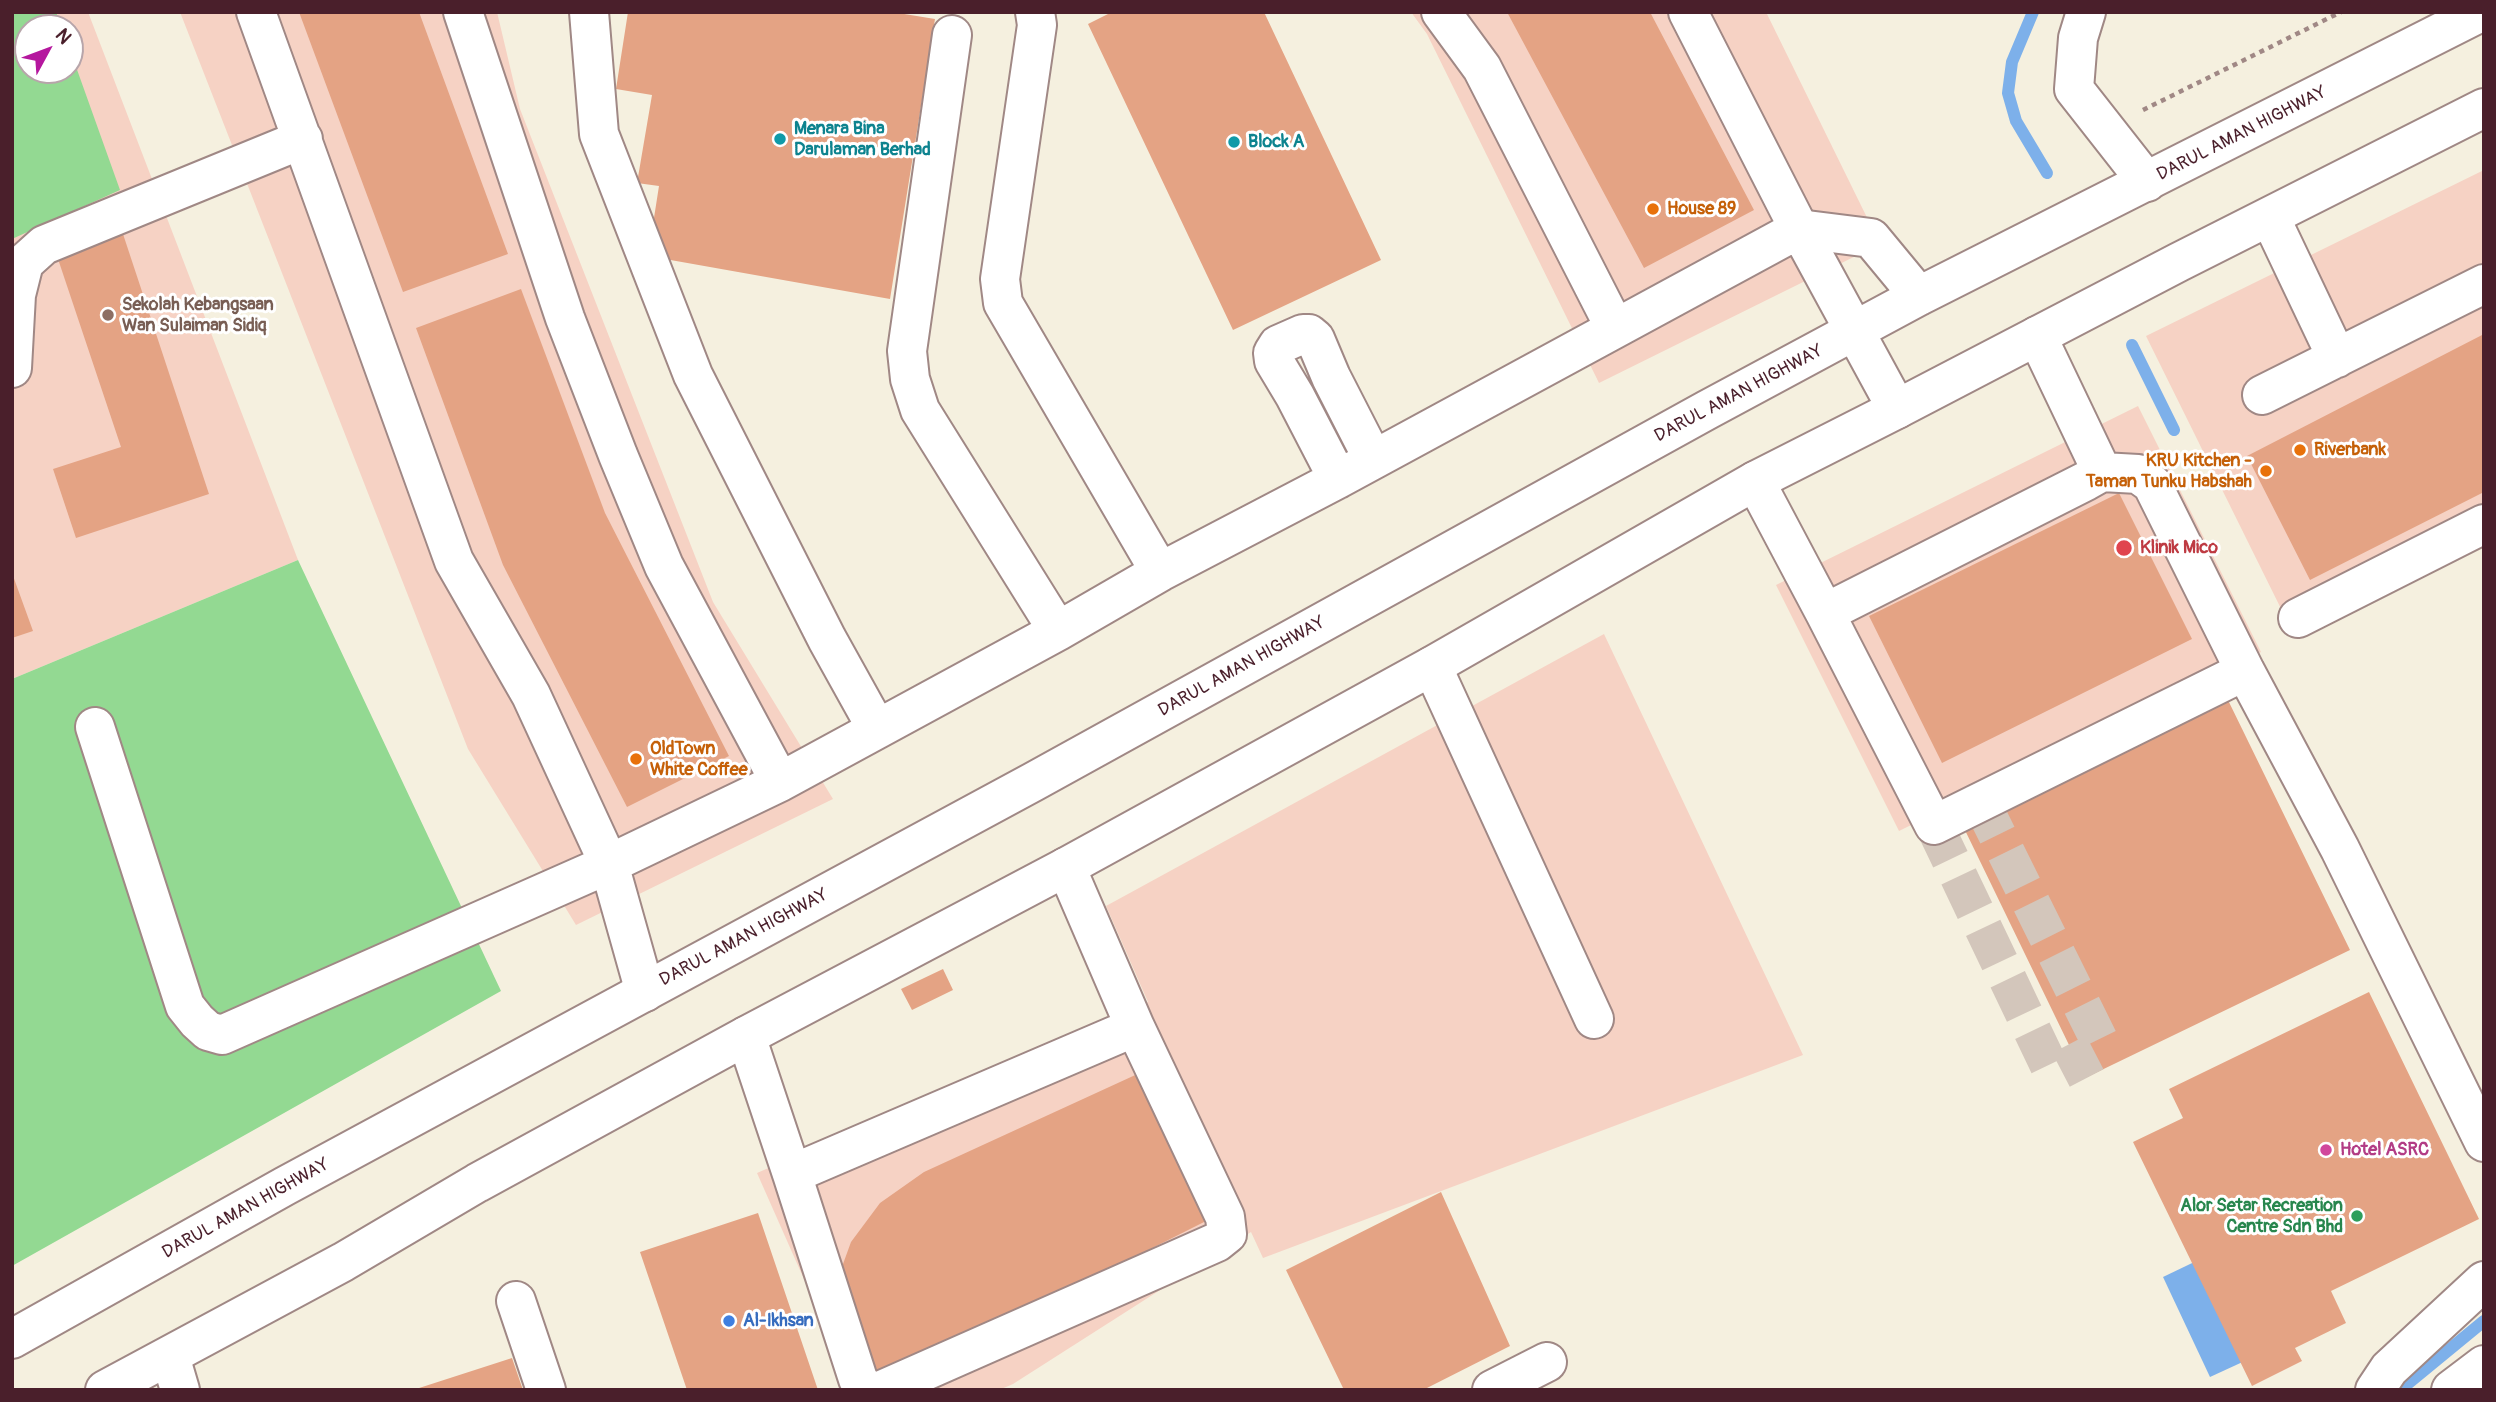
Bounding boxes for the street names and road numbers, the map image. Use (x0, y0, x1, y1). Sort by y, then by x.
street label: DARUL AMAN HIGHWAY (2154, 82, 2330, 186)
street label: DARUL AMAN HIGHWAY (1651, 340, 1827, 448)
street label: DARUL AMAN HIGHWAY (1155, 612, 1329, 722)
street label: DARUL AMAN HIGHWAY (656, 884, 832, 992)
street label: DARUL AMAN HIGHWAY (159, 1154, 333, 1264)

